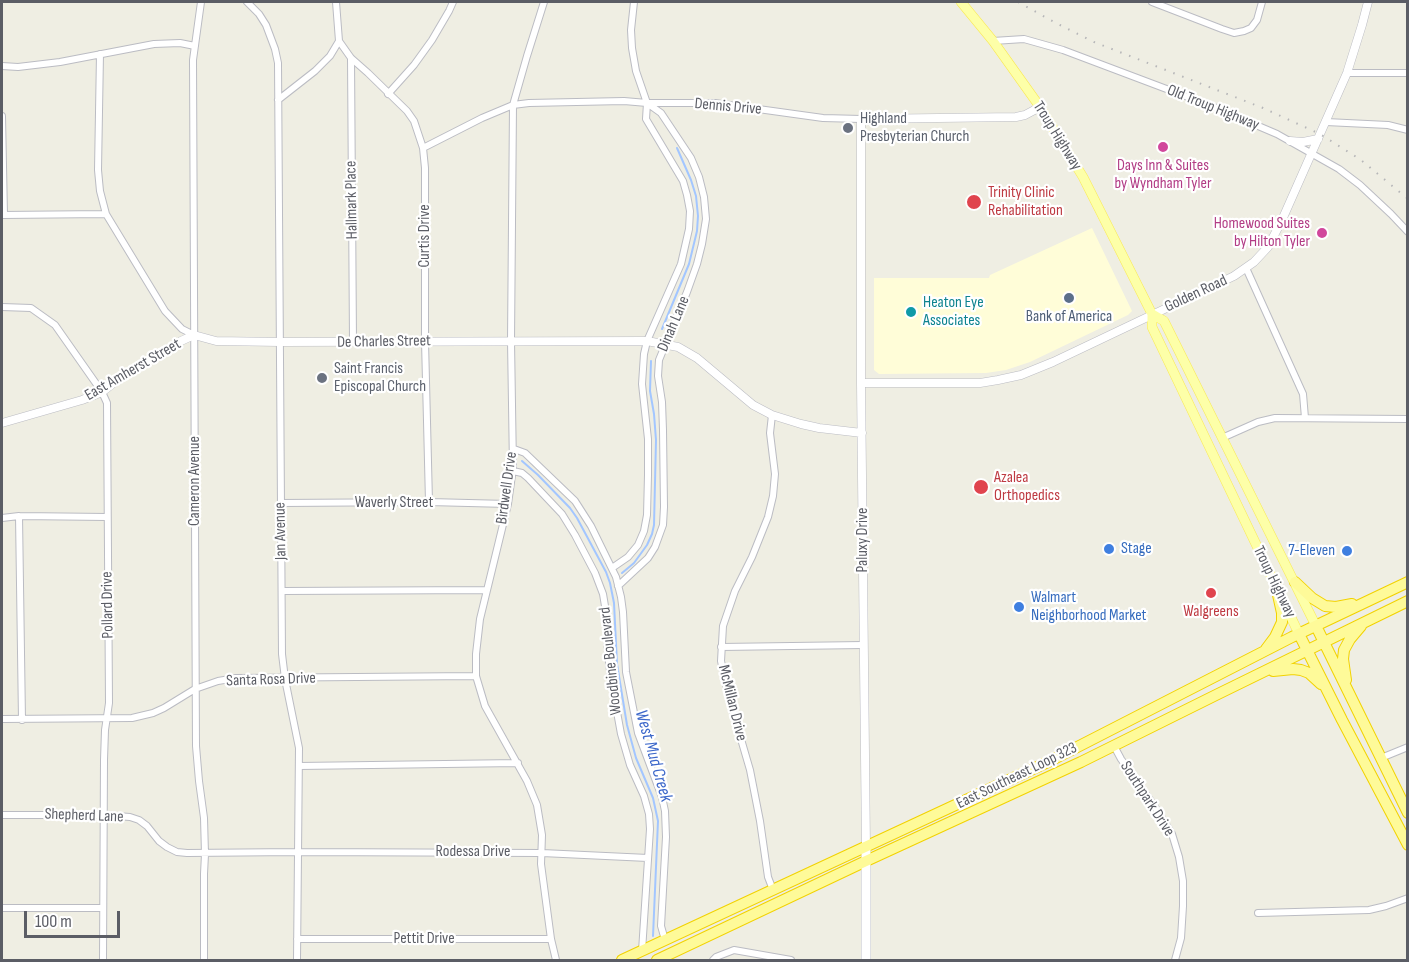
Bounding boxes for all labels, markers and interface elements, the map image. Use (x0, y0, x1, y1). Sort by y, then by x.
street label: Old Troup Highway (1164, 81, 1262, 135)
street label: Dennis Drive (694, 95, 762, 119)
street label: Troup Highway (1028, 98, 1086, 174)
place label: Highland Presbyterian Church (860, 109, 969, 147)
marker: Highland Presbyterian Church (841, 121, 855, 135)
marker: Days Inn & Suites by Wyndham Tyler (1156, 140, 1170, 154)
place label: Days Inn & Suites by Wyndham Tyler (1114, 156, 1212, 194)
street label: Hallmark Place (342, 161, 362, 239)
place label: Trinity Clinic Rehabilitation (988, 183, 1063, 221)
marker: Trinity Clinic Rehabilitation (965, 193, 983, 211)
street label: Curtis Drive (415, 204, 435, 268)
place label: Homewood Suites by Hilton Tyler (1214, 214, 1310, 252)
marker: Homewood Suites by Hilton Tyler (1315, 226, 1329, 240)
street label: Golden Road (1162, 271, 1230, 317)
marker: Bank of America (1062, 291, 1076, 305)
street label: Dinah Lane (654, 293, 694, 355)
place label: Heaton Eye Associates (923, 293, 984, 331)
marker: Heaton Eye Associates (904, 305, 918, 319)
place label: Bank of America (1026, 307, 1112, 327)
street label: De Charles Street (337, 332, 431, 352)
street label: East Amherst Street (82, 335, 184, 405)
place label: Saint Francis Episcopal Church (334, 359, 426, 397)
marker: Saint Francis Episcopal Church (315, 371, 329, 385)
street label: Cameron Avenue (185, 436, 205, 526)
street label: Birdwell Drive (492, 451, 522, 525)
place label: Azalea Orthopedics (994, 468, 1060, 506)
marker: Azalea Orthopedics (972, 478, 990, 496)
street label: Waverly Street (355, 493, 433, 513)
street label: Jan Avenue (271, 502, 291, 560)
street label: Paluxy Drive (853, 507, 873, 573)
place label: Stage (1121, 539, 1152, 559)
place label: 7-Eleven (1288, 541, 1335, 561)
marker: Stage (1102, 542, 1116, 556)
street label: Troup Highway (1248, 543, 1300, 621)
marker: 7-Eleven (1340, 544, 1354, 558)
street label: Pollard Drive (98, 571, 118, 639)
marker: Walgreens (1204, 586, 1218, 600)
place label: Walmart Neighborhood Market (1031, 588, 1146, 626)
marker: Walmart Neighborhood Market (1012, 600, 1026, 614)
place label: Walgreens (1183, 602, 1239, 622)
street label: Woodbine Boulevard (596, 606, 626, 716)
street label: McMillan Drive (713, 663, 751, 743)
street label: Santa Rosa Drive (226, 669, 316, 691)
water label: West Mud Creek (630, 707, 676, 805)
street label: East Southeast Loop 323 (954, 739, 1080, 813)
street label: Southpark Drive (1116, 758, 1178, 840)
street label: Shepherd Lane (44, 805, 124, 827)
street label: Rodessa Drive (436, 842, 510, 862)
scale bar (27, 899, 123, 937)
text: 100 m (35, 911, 72, 932)
street label: Pettit Drive (393, 929, 455, 949)

